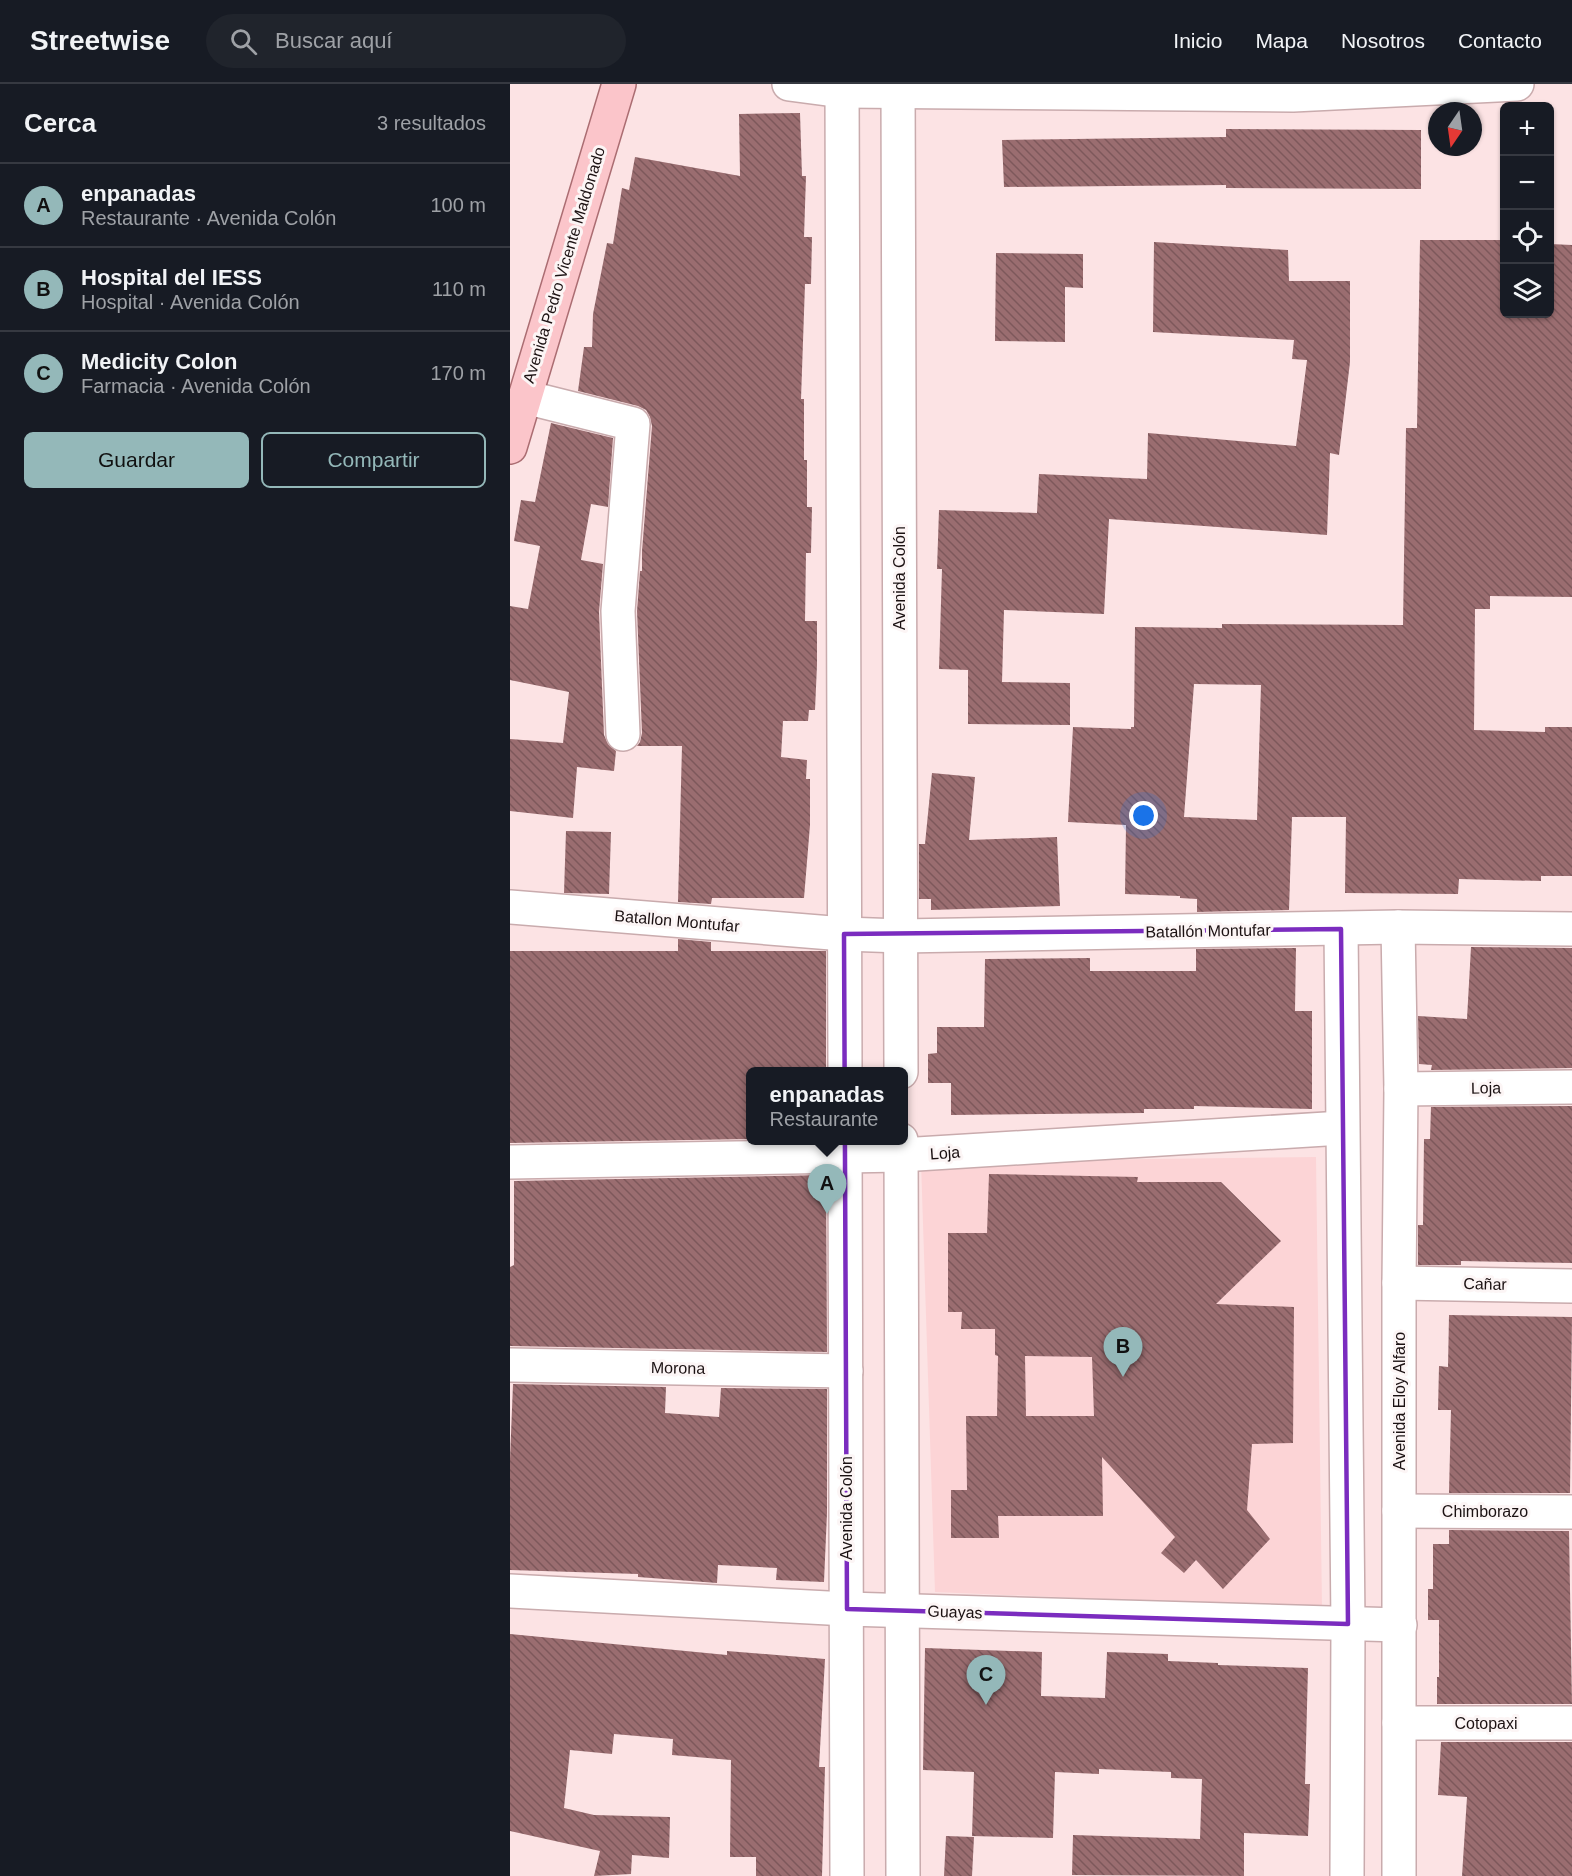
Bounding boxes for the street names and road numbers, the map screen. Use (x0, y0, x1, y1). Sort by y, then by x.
street label: Avenida Pedro Vicente Maldonado (520, 145, 608, 385)
street label: Avenida Colón (891, 526, 908, 630)
street label: Batallon Montufar (614, 907, 741, 935)
street label: Batallón Montufar (1145, 921, 1272, 941)
street label: Loja (1471, 1079, 1501, 1097)
street label: Loja (929, 1143, 961, 1163)
street label: Cañar (1463, 1275, 1508, 1293)
street label: Avenida Eloy Alfaro (1391, 1332, 1408, 1470)
street label: Morona (651, 1359, 705, 1377)
street label: Avenida Colón (838, 1456, 855, 1560)
street label: Chimborazo (1442, 1503, 1528, 1520)
street label: Guayas (927, 1603, 983, 1621)
street label: Cotopaxi (1454, 1715, 1518, 1732)

